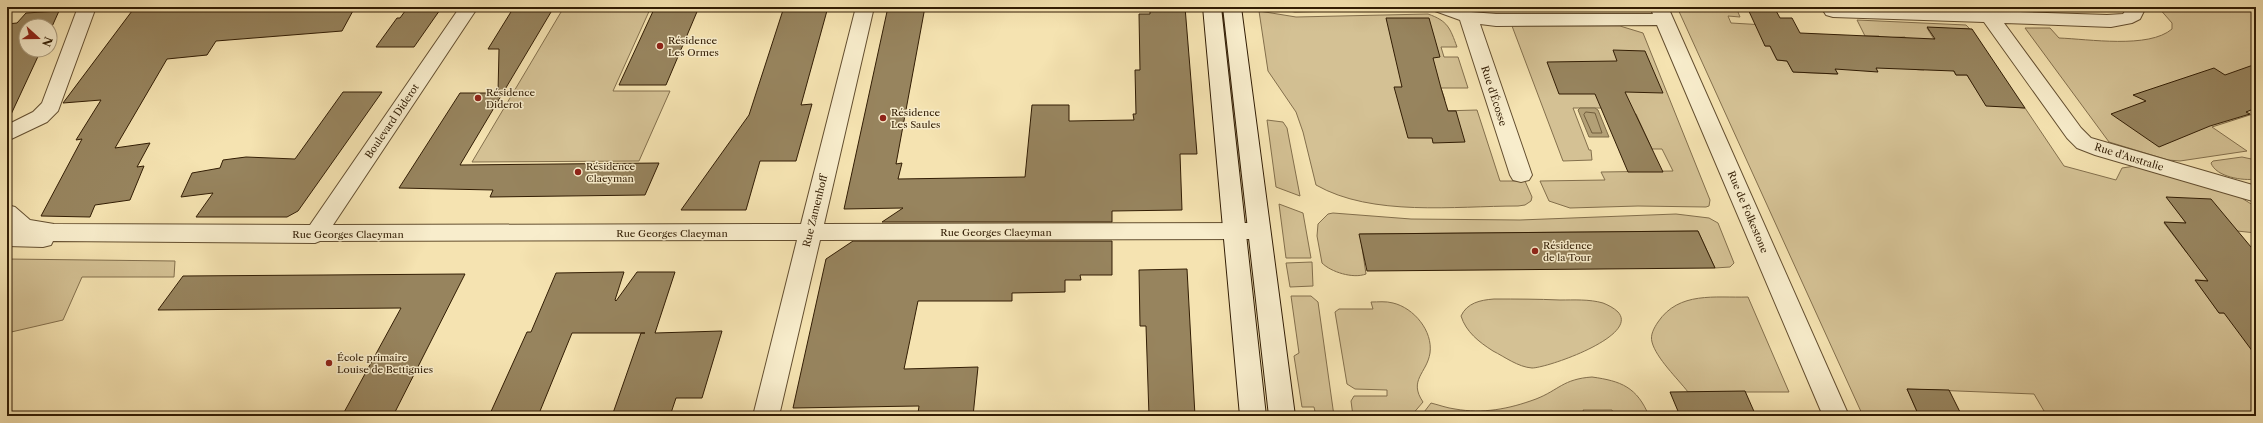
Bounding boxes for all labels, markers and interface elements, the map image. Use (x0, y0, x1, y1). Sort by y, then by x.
north arrow (18, 18, 58, 58)
place label: Résidence Les Ormes (668, 34, 719, 59)
text: N (39, 35, 56, 49)
marker: Résidence Les Ormes (655, 41, 665, 51)
street label: Rue d'Écosse (1478, 64, 1510, 128)
street label: Boulevard Diderot (362, 81, 422, 161)
place label: Résidence Diderot (486, 86, 535, 111)
marker: Résidence Diderot (473, 93, 483, 103)
place label: Résidence Les Saules (891, 106, 940, 131)
marker: Résidence Les Saules (878, 113, 888, 123)
street label: Rue d'Australie (2093, 140, 2166, 174)
place label: Résidence Claeyman (586, 160, 635, 185)
marker: Résidence Claeyman (573, 167, 583, 177)
street label: Rue de Folkestone (1725, 169, 1771, 255)
street label: Rue Zamenhoff (800, 172, 831, 249)
street label: Rue Georges Claeyman (940, 226, 1052, 239)
street label: Rue Georges Claeyman (616, 227, 728, 240)
street label: Rue Georges Claeyman (292, 228, 404, 241)
place label: Résidence de la Tour (1543, 239, 1592, 264)
marker: Résidence de la Tour (1530, 246, 1540, 256)
place label: École primaire Louise de Bettignies (337, 351, 433, 376)
marker: École primaire Louise de Bettignies (324, 358, 334, 368)

